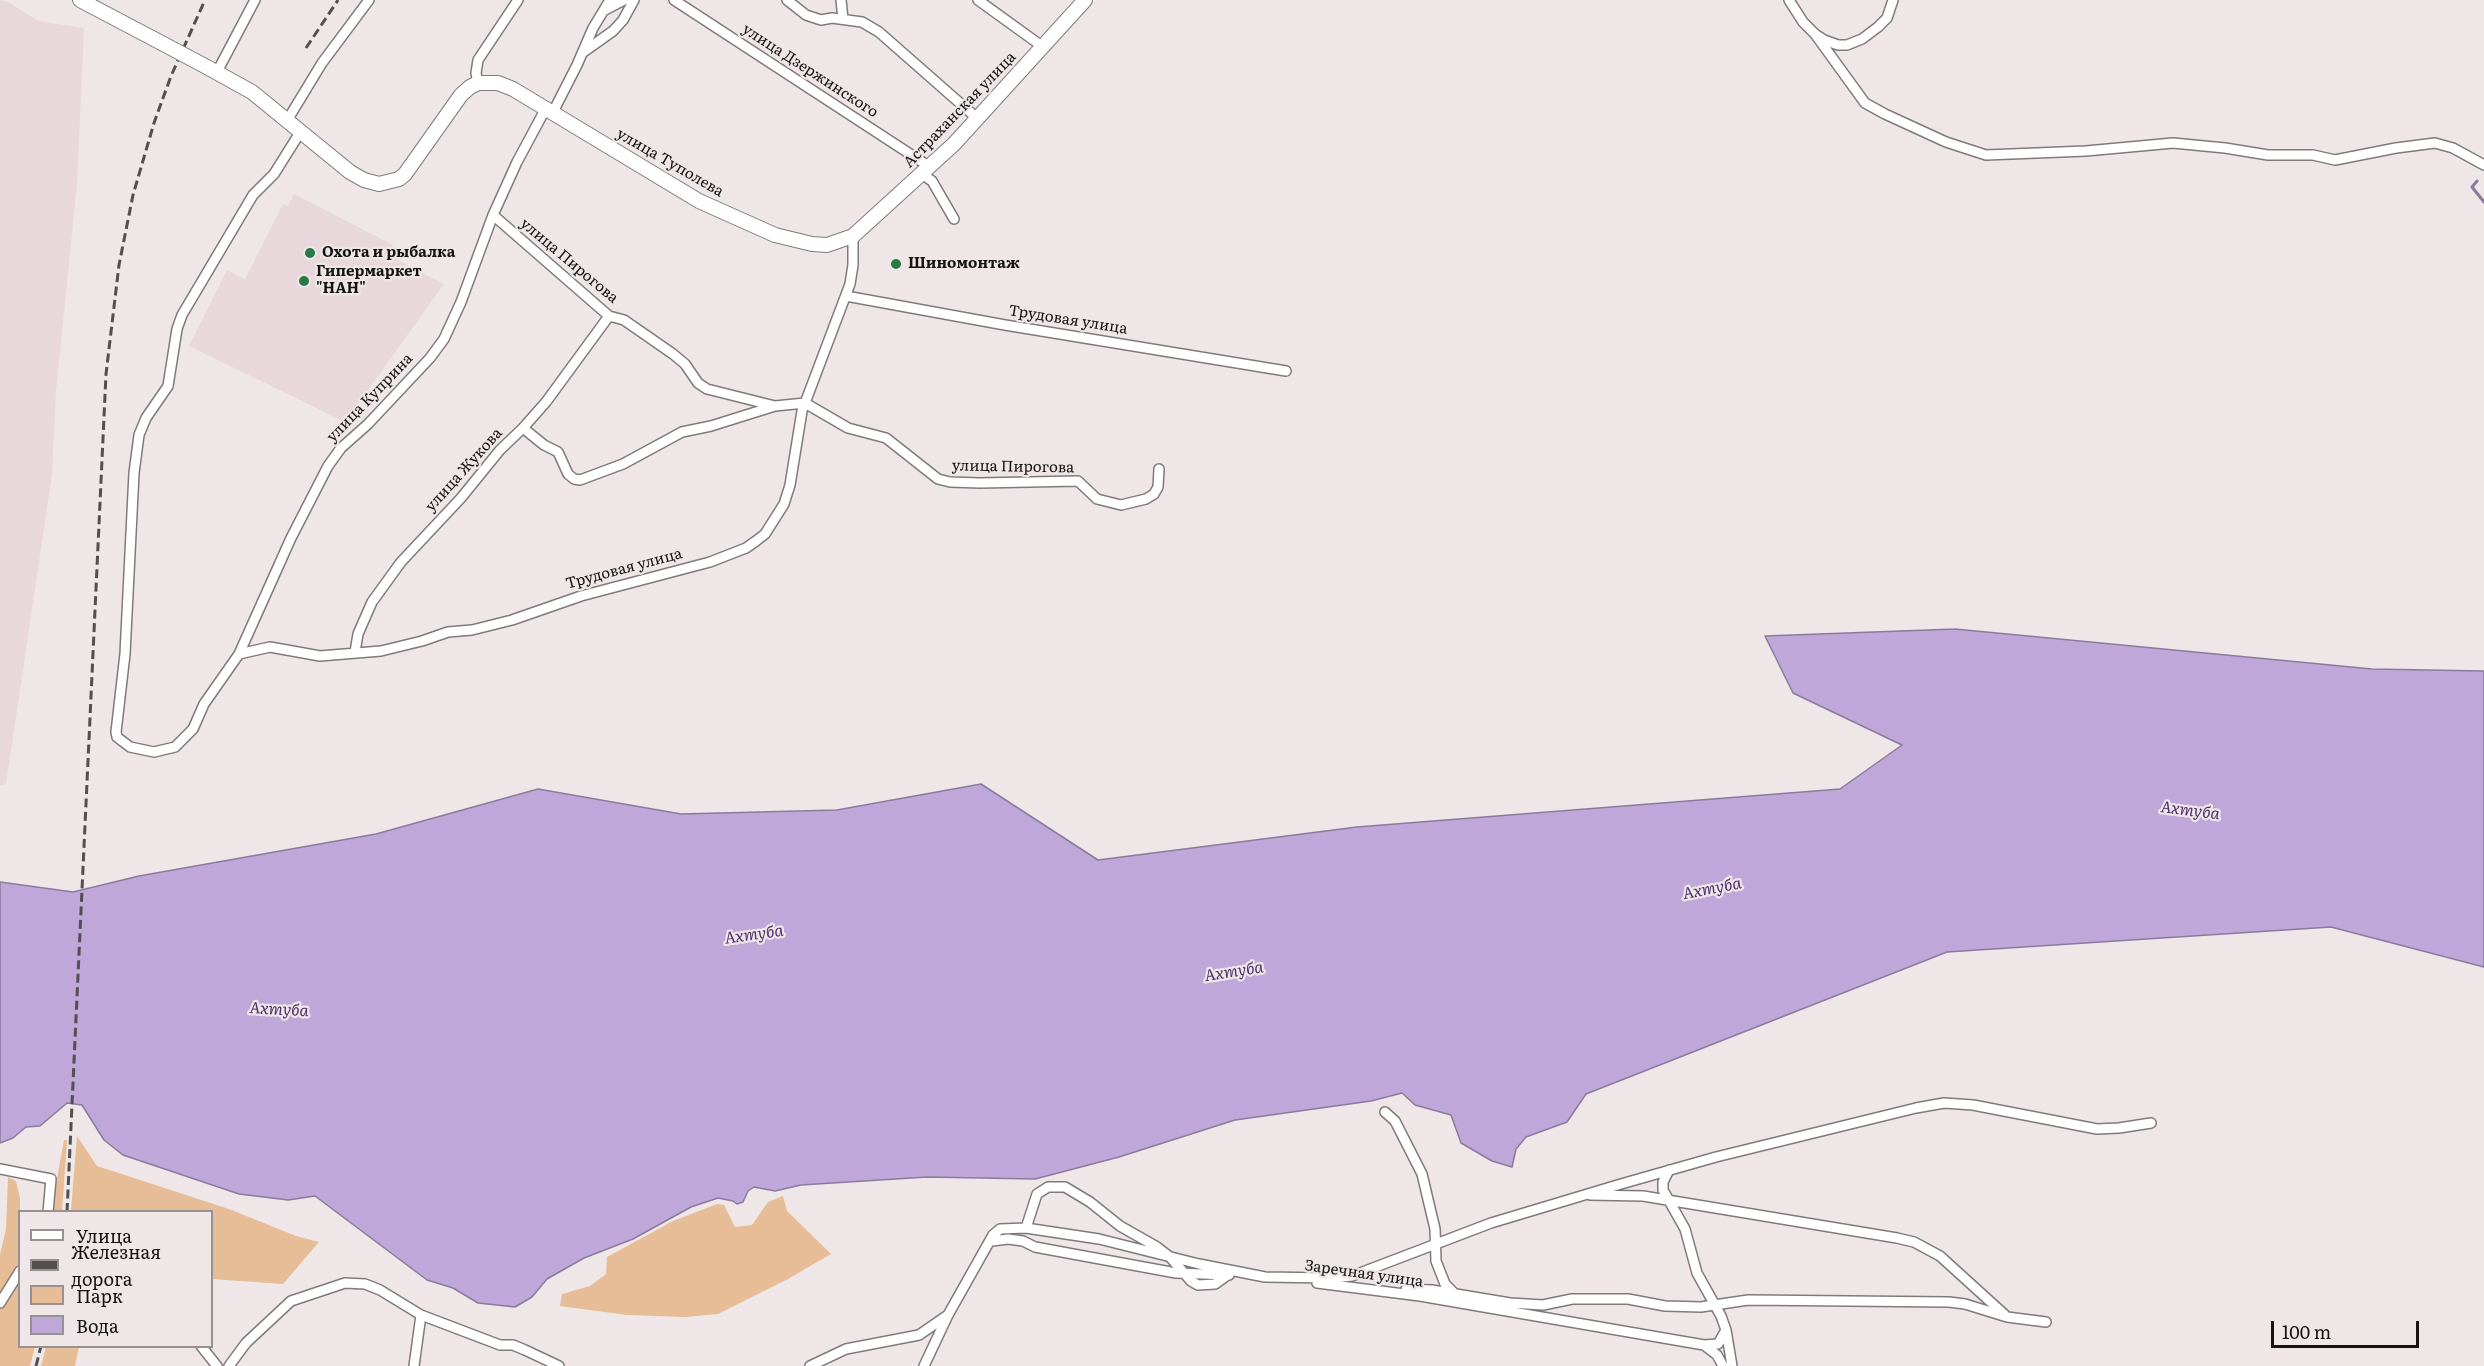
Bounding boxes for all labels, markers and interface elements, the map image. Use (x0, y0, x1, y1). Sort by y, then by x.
street label: улица Дзержинского (739, 20, 881, 122)
street label: Астраханская улица (900, 48, 1020, 172)
street label: улица Туполева (613, 125, 727, 201)
street label: улица Пирогова (516, 215, 622, 307)
place label: Охота и рыбалка (322, 244, 455, 262)
marker: Охота и рыбалка (303, 246, 317, 260)
place label: Шиномонтаж (908, 255, 1020, 273)
marker: Шиномонтаж (889, 257, 903, 271)
place label: Гипермаркет "НАН" (316, 263, 422, 298)
marker: Гипермаркет "НАН" (297, 274, 311, 288)
street label: Трудовая улица (1007, 302, 1129, 338)
street label: улица Куприна (323, 350, 417, 446)
street label: улица Жукова (422, 424, 506, 516)
street label: улица Пирогова (952, 457, 1074, 477)
street label: Трудовая улица (564, 545, 684, 593)
water label: Ахтуба (2159, 798, 2221, 824)
water label: Ахтуба (1681, 874, 1743, 904)
water label: Ахтуба (723, 921, 785, 949)
water label: Ахтуба (1203, 958, 1265, 986)
water label: Ахтуба (249, 999, 309, 1021)
legend (18, 1210, 213, 1348)
text: Улица (76, 1222, 132, 1249)
text: Железная дорога (71, 1238, 161, 1292)
street label: Заречная улица (1304, 1257, 1424, 1291)
text: Парк (76, 1282, 123, 1309)
scale bar (2274, 1309, 2422, 1347)
text: Вода (76, 1312, 119, 1339)
text: 100 m (2282, 1318, 2331, 1345)

